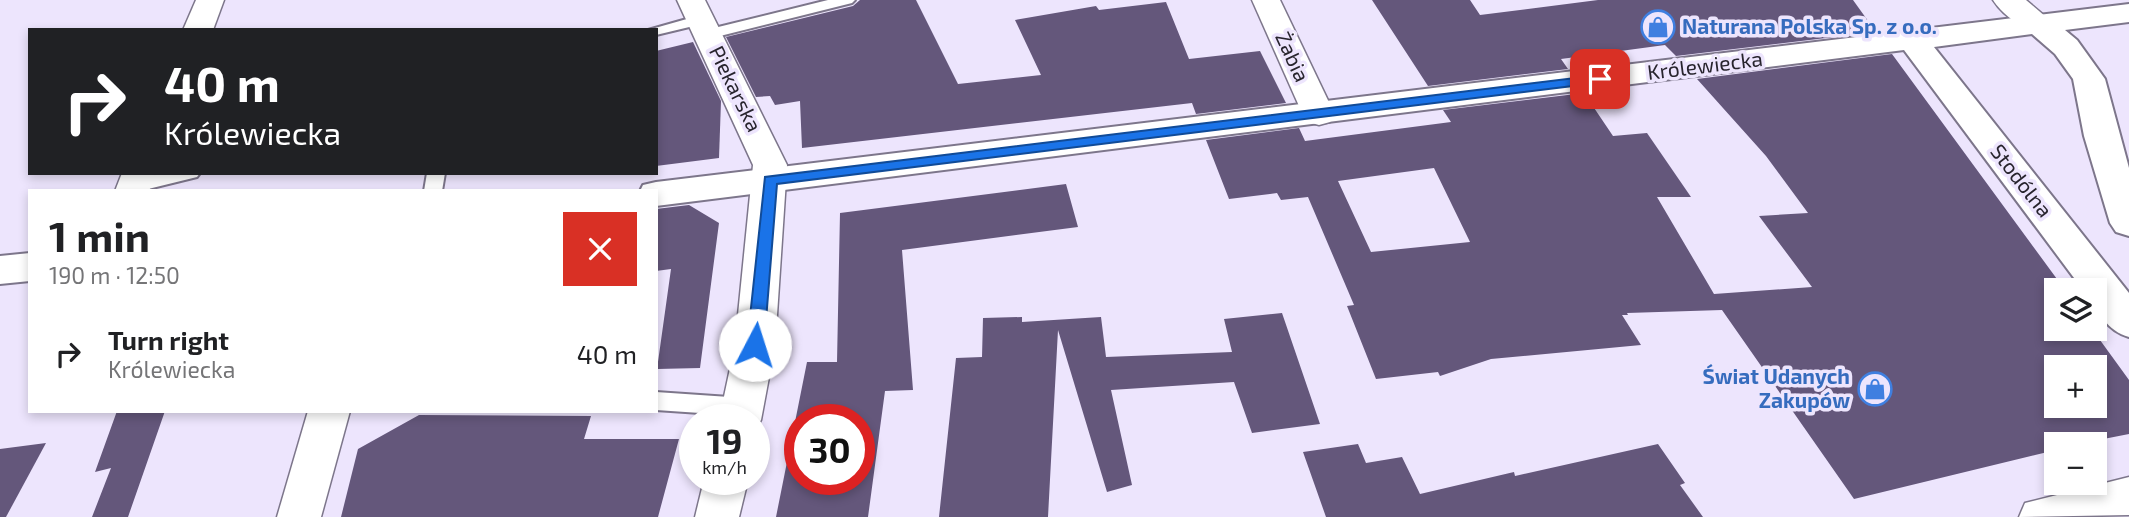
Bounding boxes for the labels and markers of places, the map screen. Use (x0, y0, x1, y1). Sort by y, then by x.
shop icon: Naturana Polska Sp. z o.o. (1639, 8, 1677, 46)
place label: Naturana Polska Sp. z o.o. (1682, 13, 1937, 38)
pin (1570, 49, 1630, 109)
place label: Świat Udanych Zakupów (1702, 363, 1850, 412)
shop icon: Świat Udanych Zakupów (1856, 370, 1894, 408)

